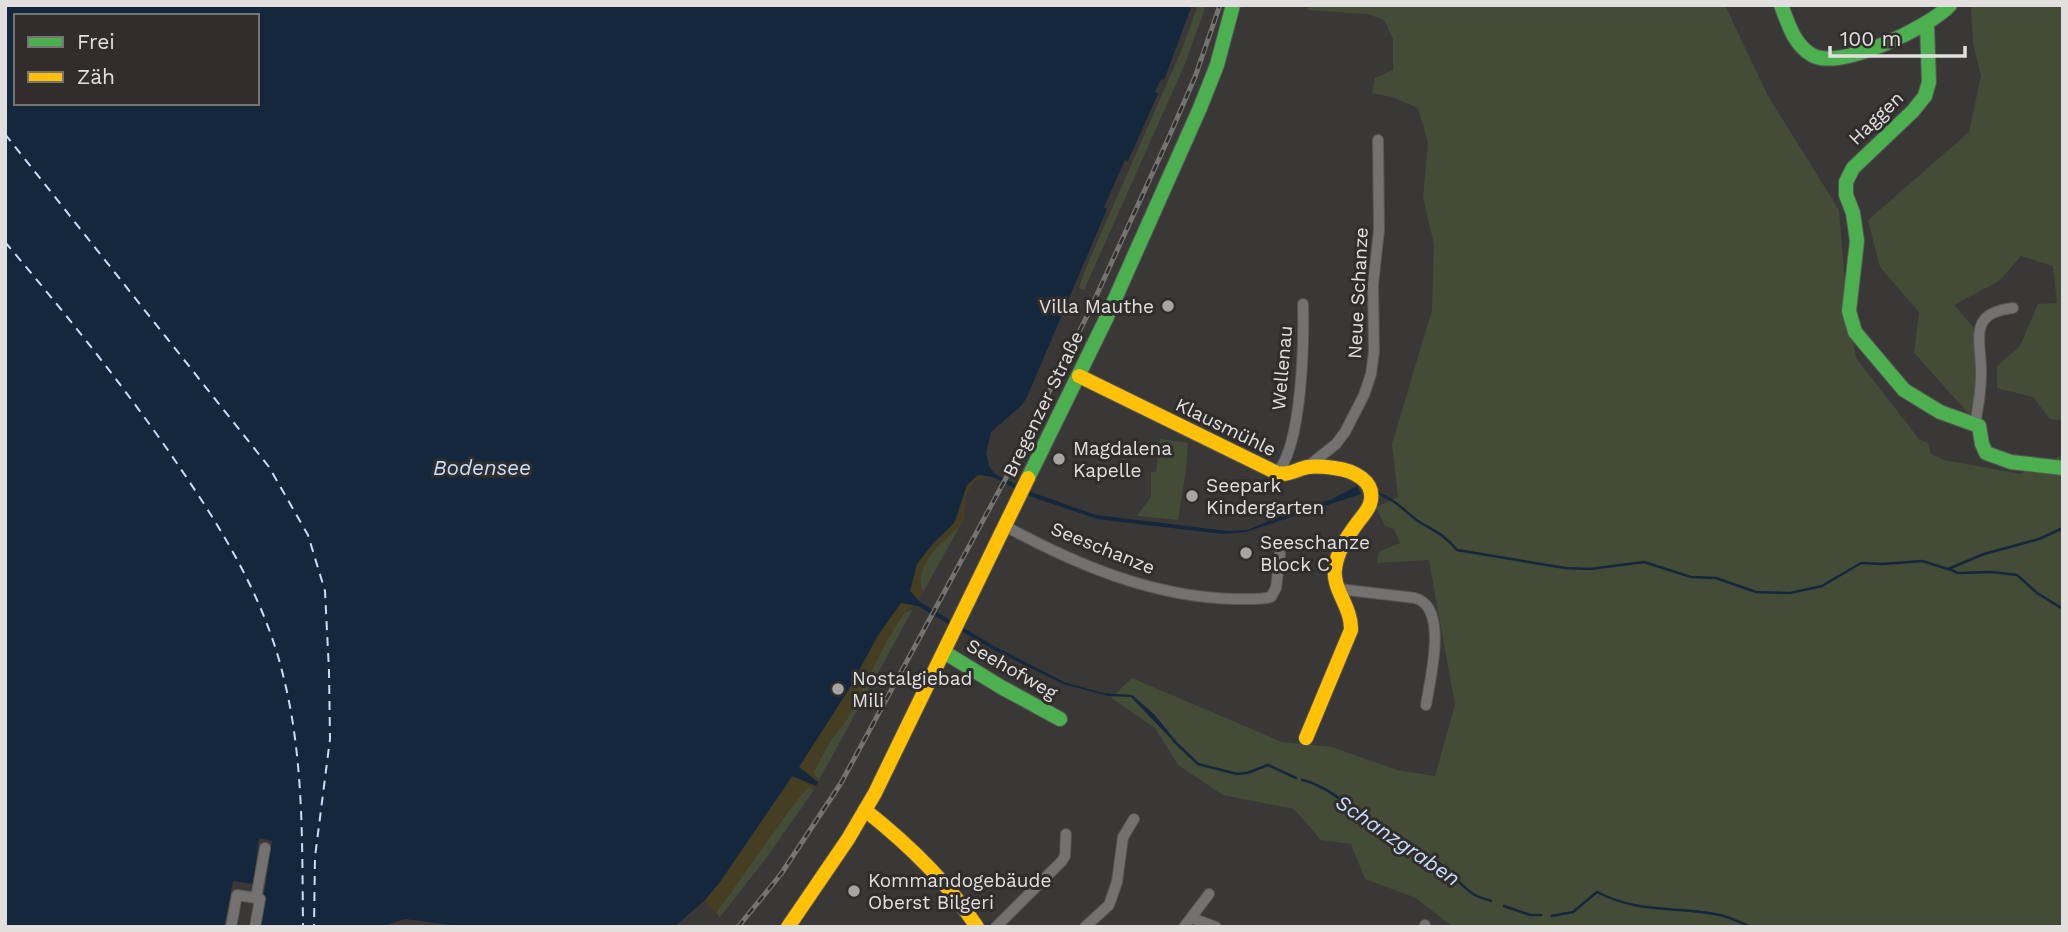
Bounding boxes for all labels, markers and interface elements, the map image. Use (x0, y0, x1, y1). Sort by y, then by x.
legend (14, 14, 259, 105)
scale bar (1830, 14, 1965, 58)
text: 100 m (1840, 26, 1902, 51)
text: Frei (77, 29, 115, 54)
text: Zäh (77, 64, 115, 89)
street label: Haggen (1844, 86, 1908, 150)
street label: Neue Schanze (1343, 226, 1373, 360)
place label: Villa Mauthe (1039, 295, 1154, 318)
marker: Villa Mauthe (1160, 298, 1176, 314)
street label: Wellenau (1267, 324, 1297, 412)
street label: Bregenzer Straße (998, 327, 1088, 481)
street label: Klausmühle (1172, 393, 1280, 461)
place label: Magdalena Kapelle (1073, 437, 1172, 482)
marker: Magdalena Kapelle (1051, 451, 1067, 467)
water label: Bodensee (433, 455, 531, 480)
place label: Seepark Kindergarten (1206, 474, 1324, 519)
marker: Seepark Kindergarten (1184, 488, 1200, 504)
street label: Seeschanze (1048, 517, 1158, 579)
place label: Seeschanze Block C (1260, 531, 1370, 576)
marker: Seeschanze Block C (1238, 545, 1254, 561)
street label: Seehofweg (962, 634, 1062, 705)
place label: Nostalgiebad Mili (852, 667, 972, 712)
marker: Nostalgiebad Mili (830, 681, 846, 697)
water label: Schanzgraben (1331, 789, 1465, 891)
place label: Kommandogebäude Oberst Bilgeri (868, 869, 1051, 914)
marker: Kommandogebäude Oberst Bilgeri (846, 883, 862, 899)

